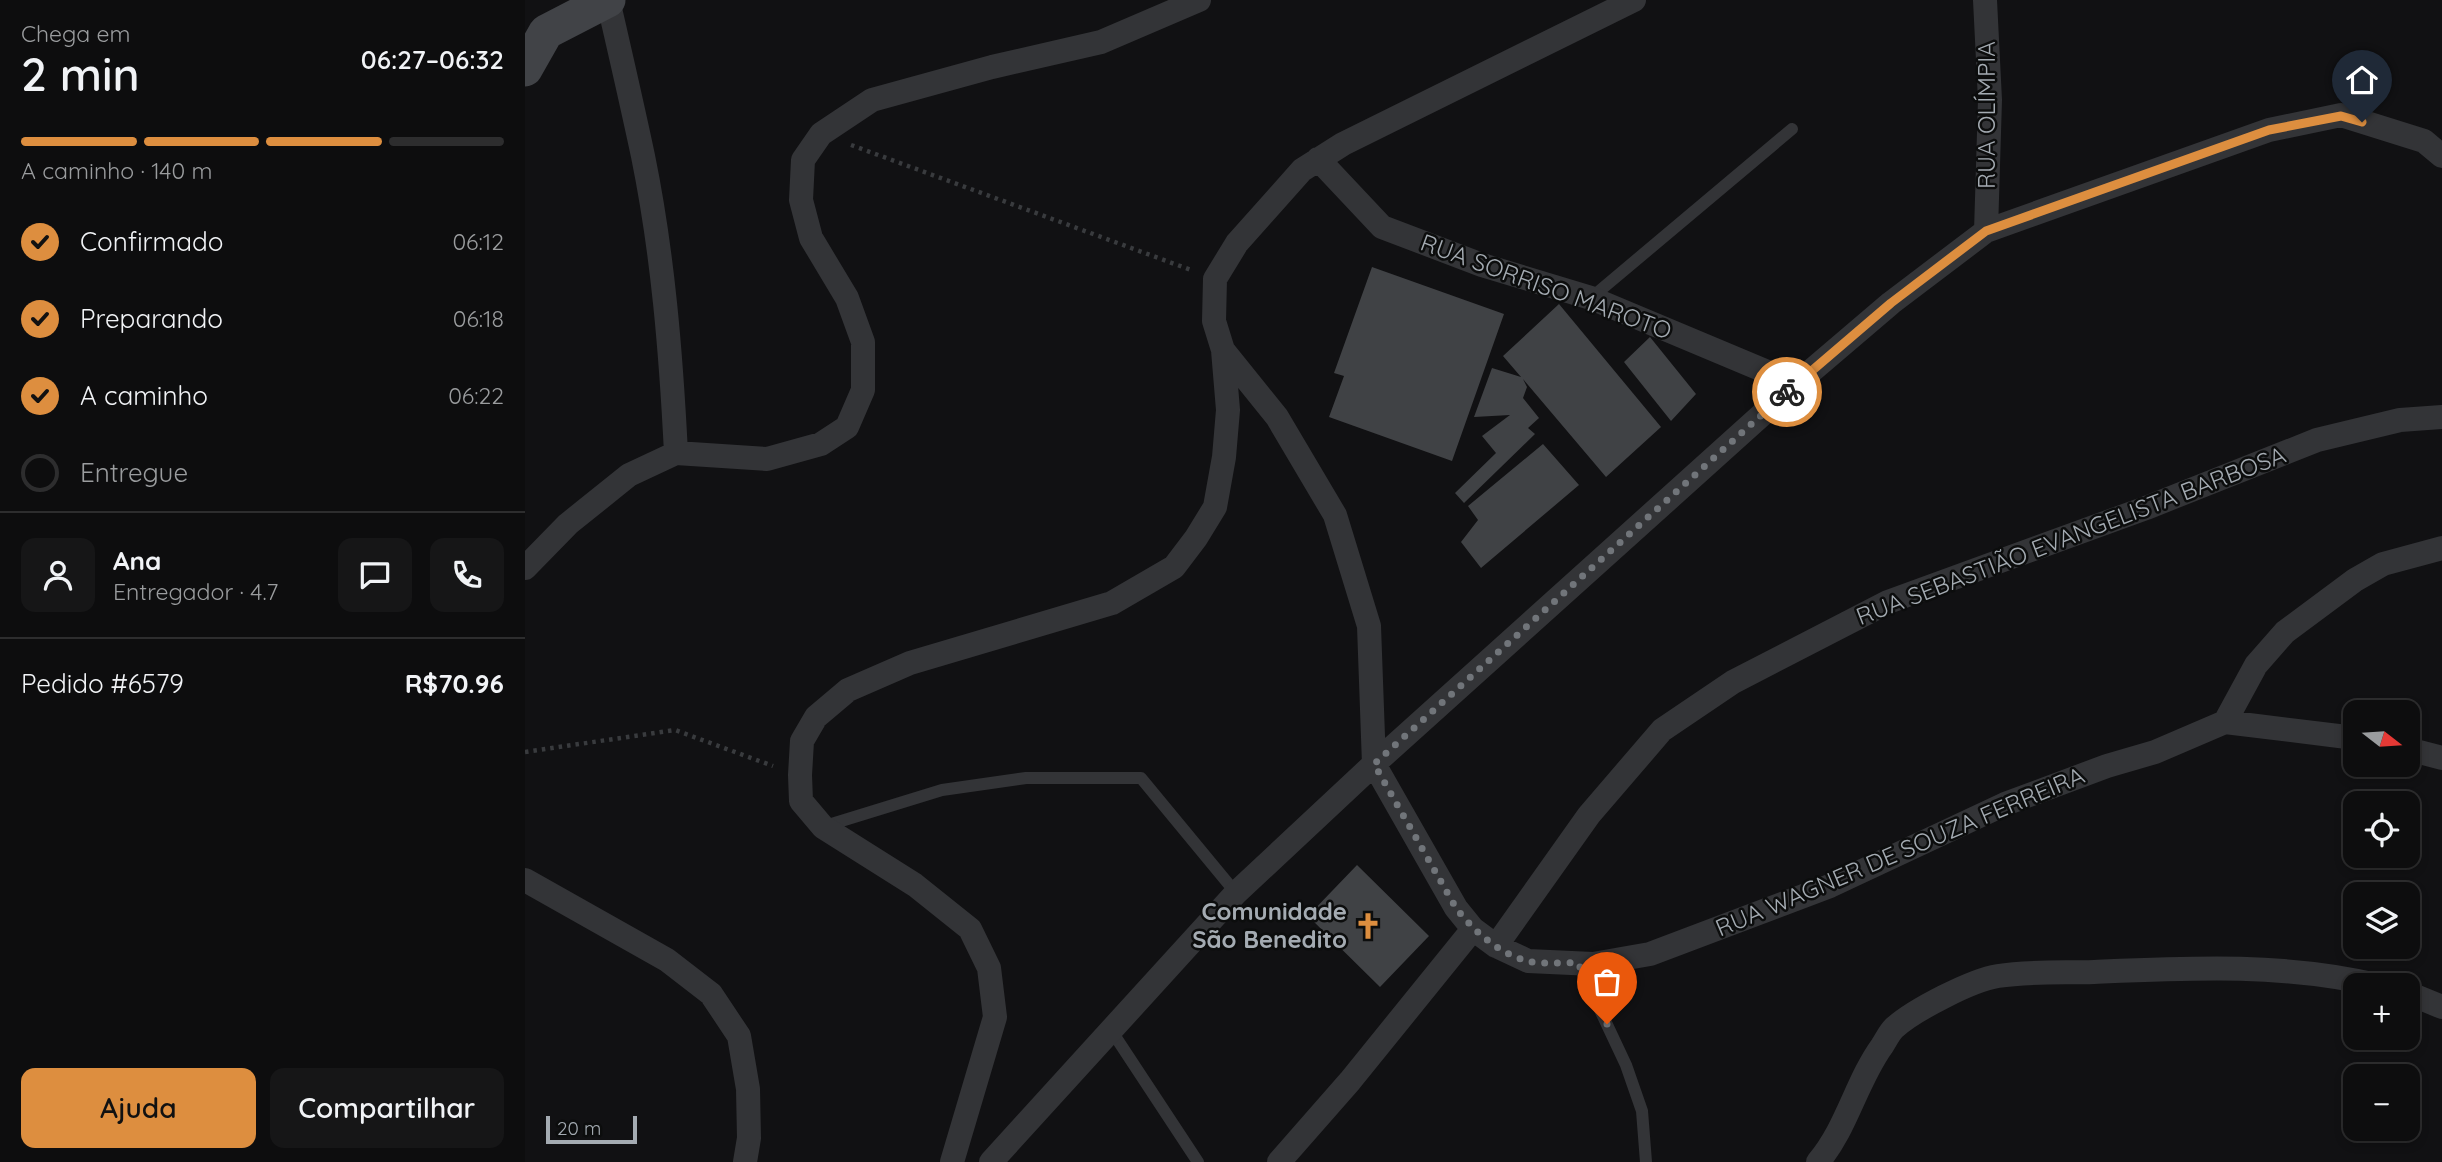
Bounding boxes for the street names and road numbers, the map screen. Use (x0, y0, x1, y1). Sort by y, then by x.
street label: RUA OLÍMPIA (1971, 41, 2001, 189)
street label: RUA SORRISO MAROTO (1417, 227, 1676, 345)
street label: RUA SEBASTIÃO EVANGELISTA BARBOSA (1852, 439, 2290, 631)
street label: RUA WAGNER DE SOUZA FERREIRA (1711, 760, 2089, 943)

